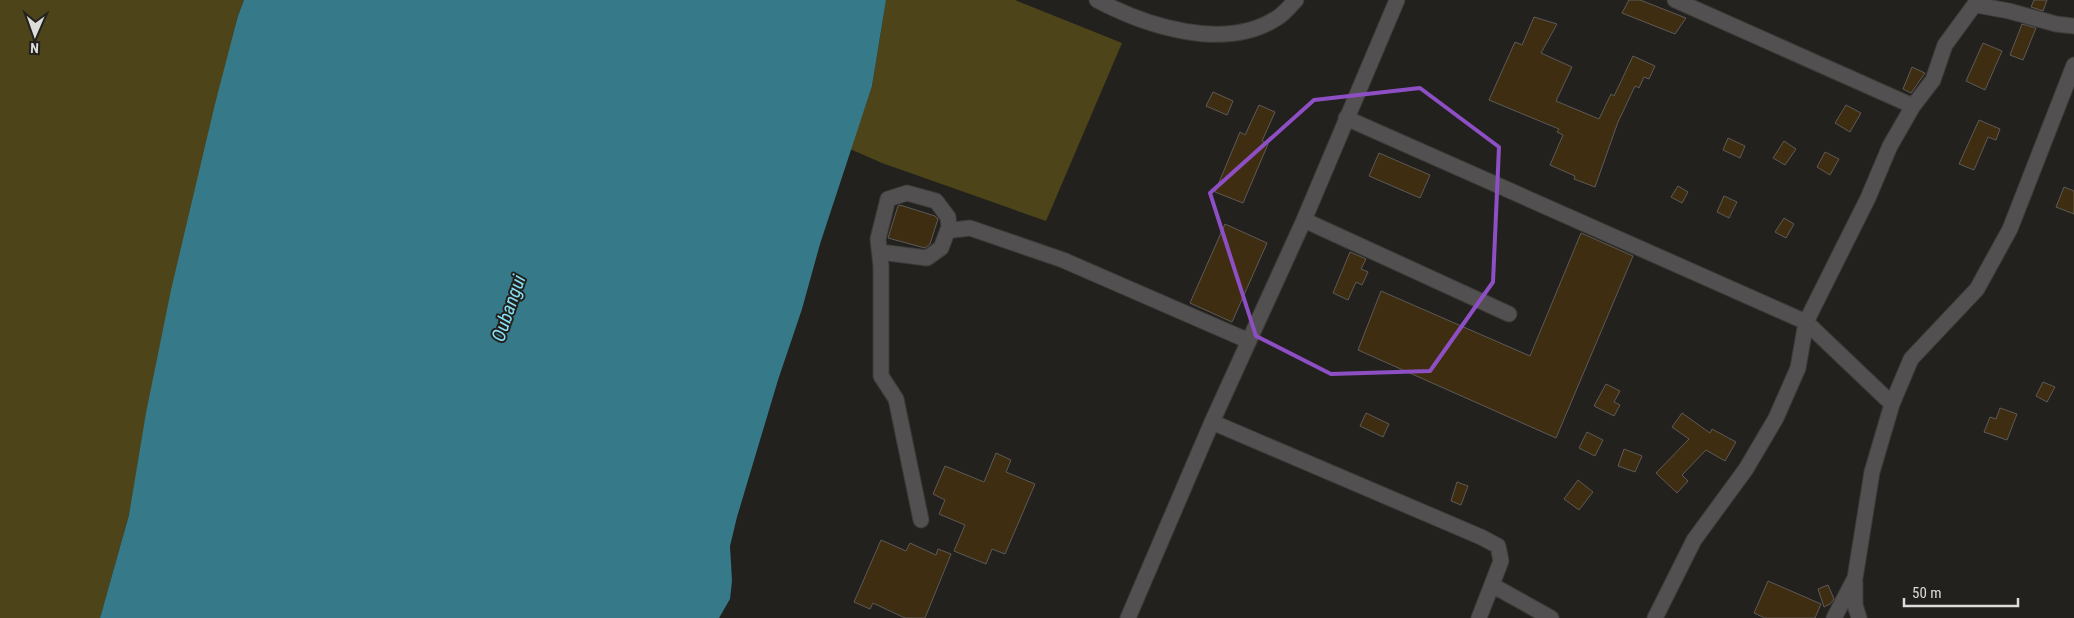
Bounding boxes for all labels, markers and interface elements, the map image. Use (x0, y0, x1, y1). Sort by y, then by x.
north arrow (10, 10, 60, 60)
text: N (30, 40, 39, 56)
water label: Oubangui (486, 271, 531, 345)
scale bar (1904, 576, 2018, 608)
text: 50 m (1912, 584, 1942, 602)

